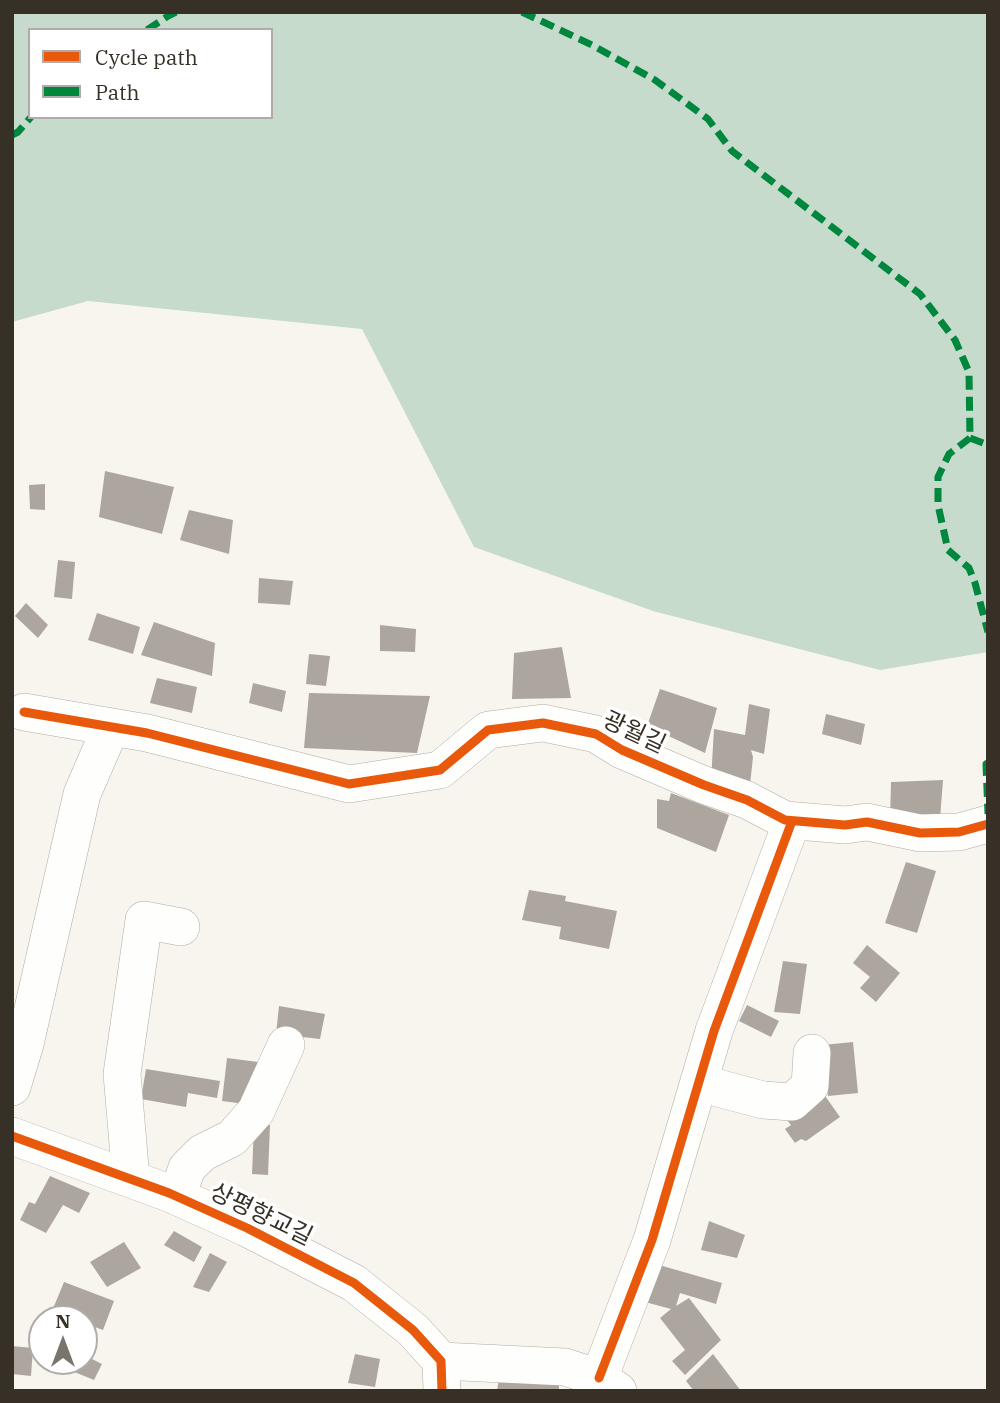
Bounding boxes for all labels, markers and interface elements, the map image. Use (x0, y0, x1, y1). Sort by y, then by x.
legend (28, 28, 273, 119)
text: Cycle path (95, 43, 198, 71)
text: Path (95, 78, 140, 106)
street label: 광월길 (598, 706, 670, 760)
street label: 상평향교길 (205, 1178, 317, 1252)
north arrow (28, 1305, 98, 1375)
text: N (55, 1309, 71, 1333)

